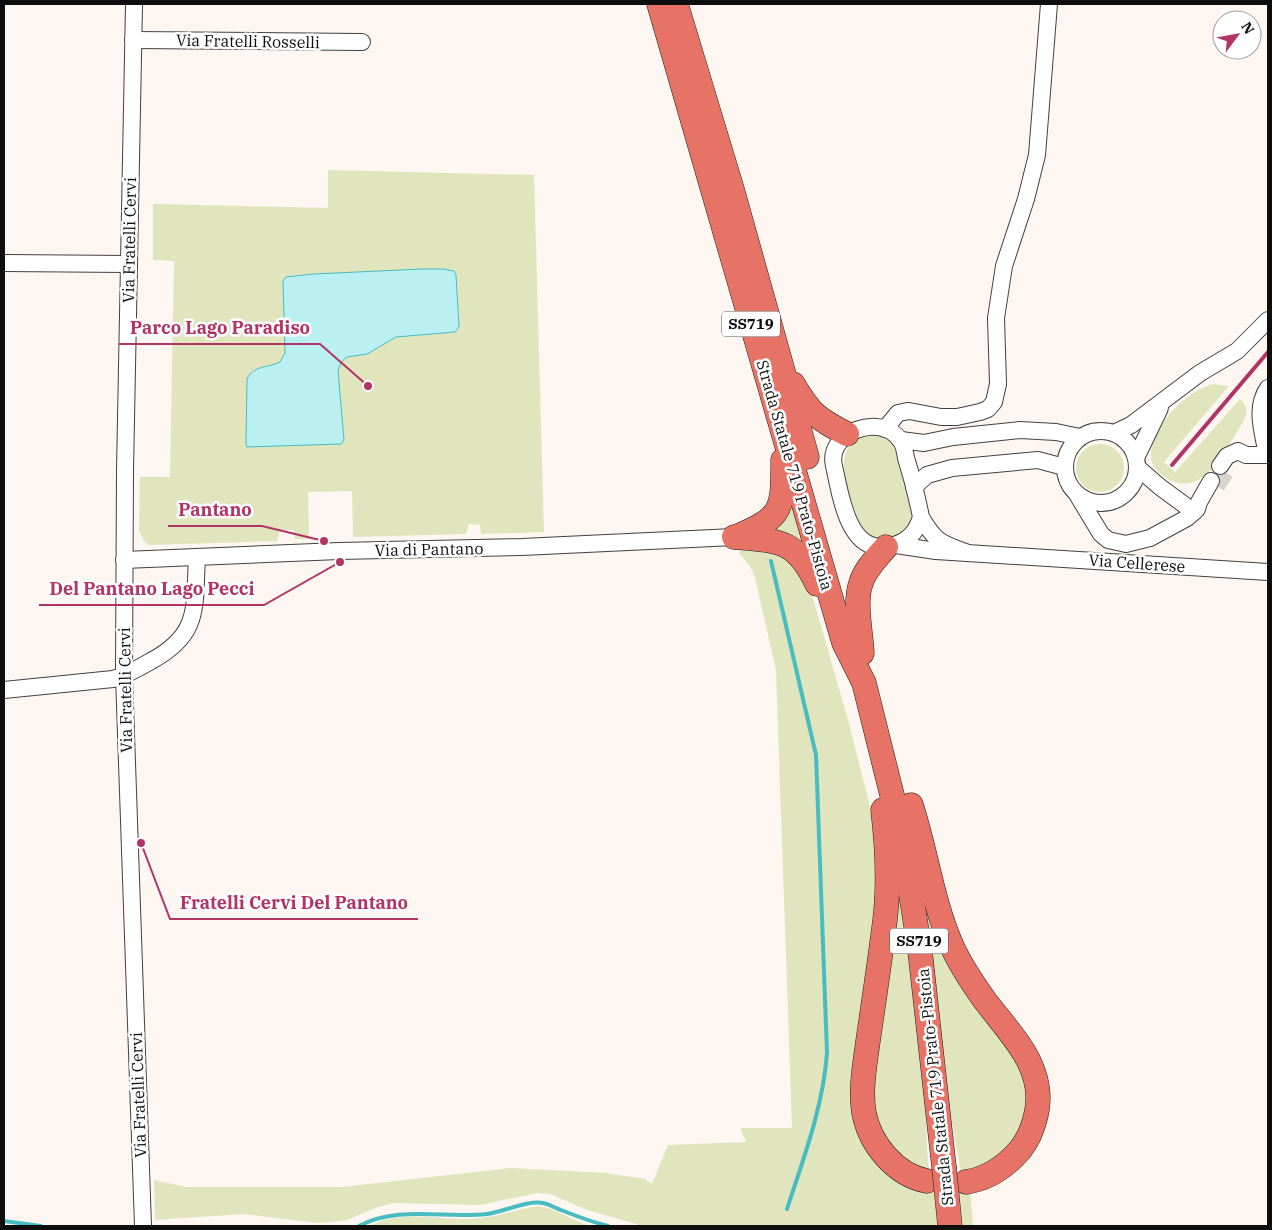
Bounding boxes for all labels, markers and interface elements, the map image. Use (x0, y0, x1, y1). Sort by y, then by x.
north arrow (1212, 10, 1262, 60)
text: N (1237, 19, 1259, 38)
street label: Via Fratelli Rosselli (176, 30, 320, 52)
street label: Via Fratelli Cervi (118, 177, 140, 303)
callout: Parco Lago Paradiso (119, 311, 320, 344)
road number: SS719 (722, 312, 780, 336)
text: Parco Lago Paradiso (130, 316, 310, 339)
street label: Strada Statale 719 Prato-Pistoia (752, 358, 838, 593)
callout: Pantano (168, 493, 262, 526)
text: Pantano (178, 498, 252, 521)
street label: Via di Pantano (375, 538, 483, 560)
street label: Via Cellerese (1088, 550, 1186, 576)
callout: Del Pantano Lago Pecci (39, 572, 264, 605)
text: Del Pantano Lago Pecci (49, 577, 255, 600)
street label: Via Fratelli Cervi (114, 627, 136, 753)
callout: Fratelli Cervi Del Pantano (170, 886, 418, 919)
text: Fratelli Cervi Del Pantano (180, 891, 408, 914)
road number: SS719 (890, 928, 948, 954)
street label: Strada Statale 719 Prato-Pistoia (913, 967, 957, 1207)
street label: Via Fratelli Cervi (126, 1032, 150, 1158)

